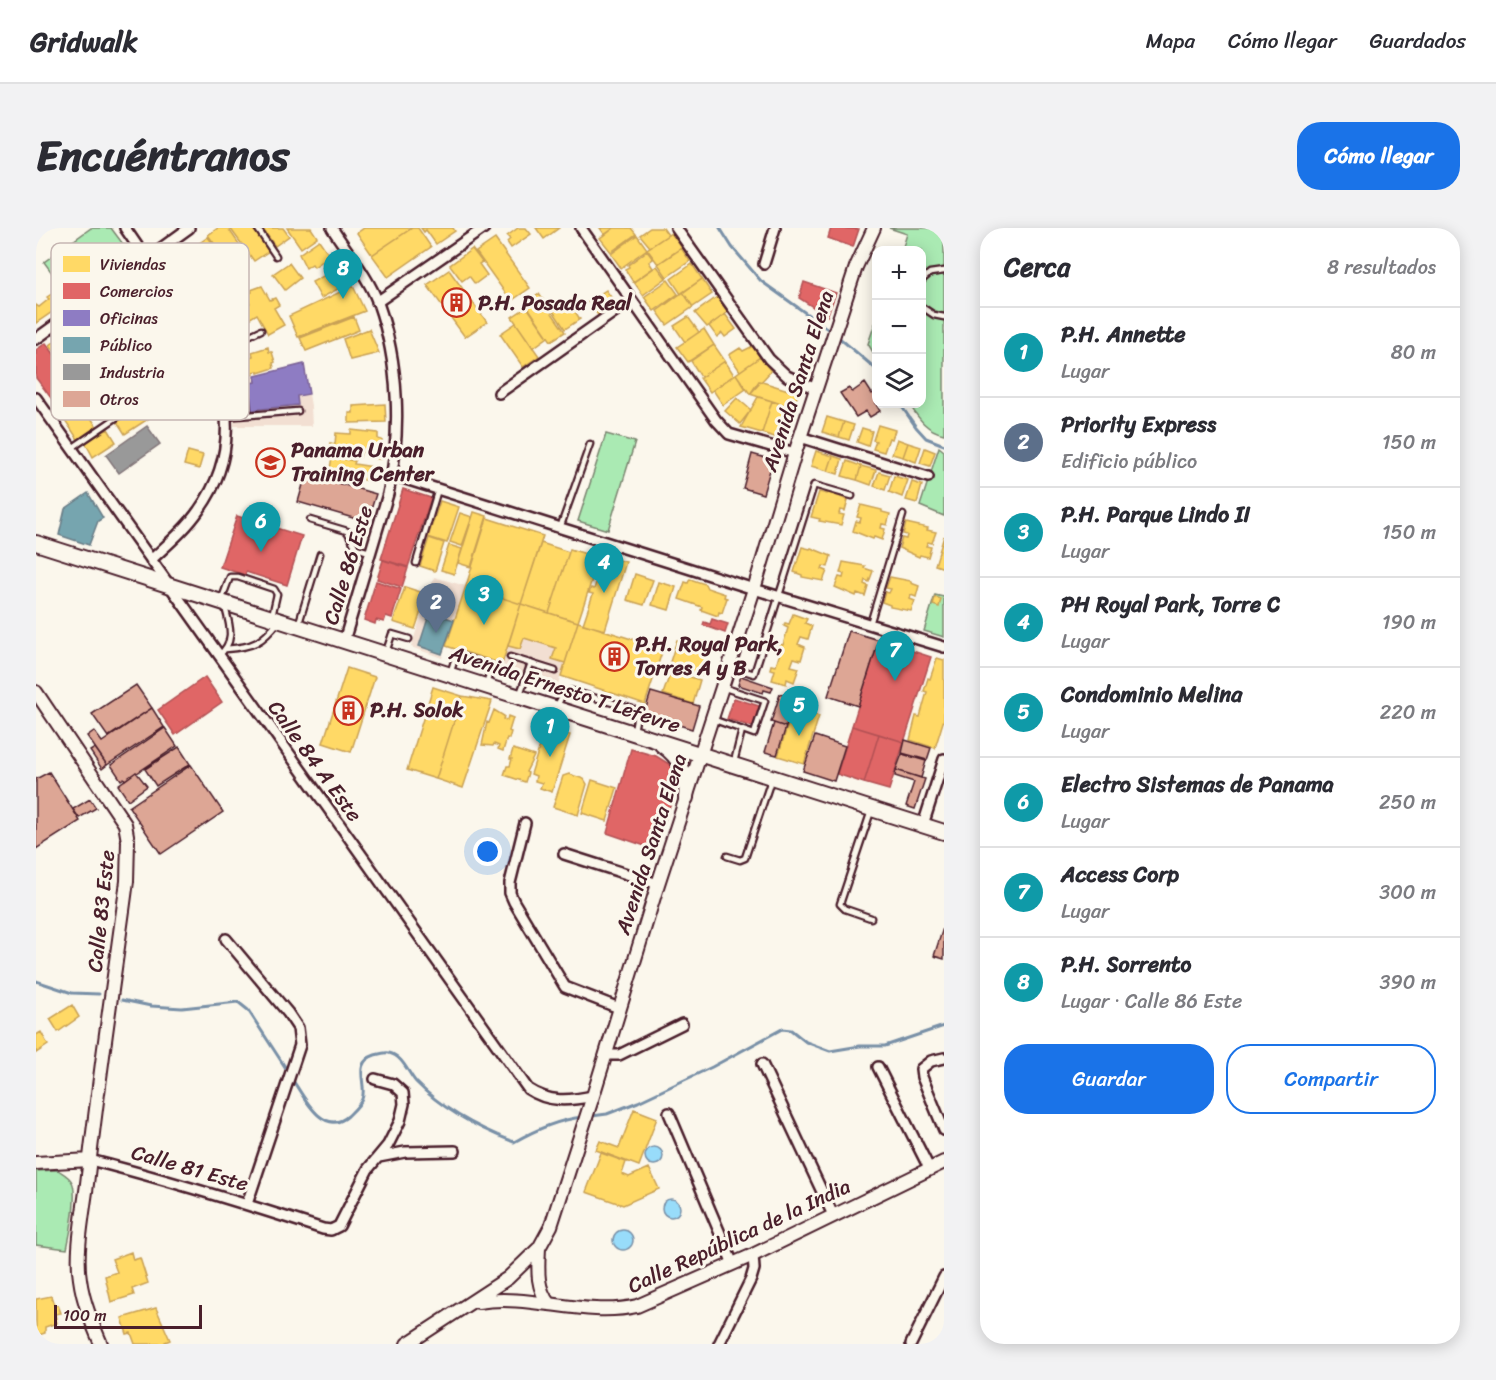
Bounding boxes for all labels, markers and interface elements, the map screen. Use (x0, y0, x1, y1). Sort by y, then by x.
text: Gridwalk (30, 17, 138, 66)
text: Mapa (1146, 22, 1195, 60)
text: Cómo llegar (1228, 22, 1337, 60)
text: Guardados (1370, 22, 1466, 60)
text: Encuéntranos (36, 119, 289, 193)
button: Cómo llegar (1297, 122, 1460, 190)
legend (51, 243, 249, 420)
text: Cerca (1004, 244, 1070, 290)
map controls (872, 246, 926, 408)
button: + (872, 246, 926, 300)
text: Viviendas (100, 250, 167, 279)
pin: 8 (324, 250, 362, 299)
text: 8 resultados (1327, 250, 1436, 285)
text: Comercios (100, 277, 174, 306)
place label: P.H. Posada Real (478, 284, 633, 322)
street label: Avenida Santa Elena (751, 285, 845, 477)
building icon: P.H. Posada Real (441, 287, 473, 319)
button: − (872, 300, 926, 354)
text: Oficinas (100, 304, 158, 333)
text: P.H. Annette (1061, 315, 1186, 354)
text: Público (100, 331, 152, 360)
text: 1 (1019, 335, 1028, 370)
text: 80 m (1391, 335, 1436, 370)
button: layers (872, 354, 926, 408)
text: Lugar (1061, 354, 1109, 389)
text: Industria (99, 358, 165, 387)
text: Otros (100, 385, 139, 414)
text: Priority Express (1061, 405, 1216, 444)
text: 2 (1018, 425, 1029, 460)
text: 150 m (1382, 425, 1436, 460)
place label: Panama Urban Training Center (291, 431, 436, 493)
text: Edificio público (1061, 444, 1197, 479)
school or university icon: Panama Urban Training Center (254, 446, 286, 478)
text: P.H. Parque Lindo II (1061, 495, 1250, 534)
street label: Calle 86 Este (312, 500, 384, 629)
pin: 6 (242, 502, 280, 552)
text: 3 (1018, 515, 1029, 550)
text: 150 m (1382, 515, 1436, 550)
text: Lugar (1061, 534, 1109, 569)
pin: 4 (584, 544, 624, 593)
pin: 3 (464, 576, 504, 625)
pin: 2 (416, 584, 456, 633)
text: PH Royal Park, Torre C (1061, 585, 1280, 624)
text: 4 (1017, 605, 1030, 640)
text: 190 m (1382, 605, 1436, 640)
text: Lugar (1061, 624, 1109, 659)
place label: P.H. Royal Park, Torres A y B (635, 625, 783, 687)
pin: 7 (876, 632, 914, 681)
street label: Avenida Ernesto T Lefevre (444, 633, 686, 744)
building icon: P.H. Royal Park, Torres A y B (598, 640, 630, 672)
text: Condominio Melina (1061, 675, 1242, 714)
pin: 5 (780, 686, 819, 736)
place label: P.H. Solok (370, 691, 464, 729)
street label: Calle 84 A Este (257, 692, 373, 830)
building icon: P.H. Solok (333, 694, 365, 726)
text: 5 (1017, 695, 1030, 730)
text: 220 m (1380, 695, 1436, 730)
pin: 1 (530, 708, 570, 757)
text: Lugar (1061, 714, 1109, 749)
street label: Avenida Santa Elena (604, 748, 698, 940)
text: Electro Sistemas de Panama (1061, 765, 1334, 804)
text: 6 (1018, 785, 1029, 820)
text: 250 m (1379, 785, 1436, 820)
text: Lugar (1061, 804, 1109, 839)
your location (473, 837, 502, 866)
street label: Calle 83 Este (76, 848, 126, 974)
text: Access Corp (1061, 855, 1179, 894)
text: 7 (1018, 875, 1029, 910)
text: 300 m (1379, 875, 1436, 910)
text: Lugar (1061, 894, 1109, 929)
text: P.H. Sorrento (1061, 945, 1191, 984)
text: 8 (1017, 965, 1030, 1000)
text: 390 m (1380, 965, 1436, 1000)
text: Lugar · Calle 86 Este (1061, 984, 1242, 1019)
button: Guardar (1004, 1044, 1214, 1114)
button: Compartir (1226, 1044, 1436, 1114)
street label: Calle 81 Este (127, 1133, 253, 1203)
street label: Calle República de la India (621, 1167, 857, 1304)
text: 100 m (63, 1301, 107, 1330)
scale bar (54, 1302, 202, 1330)

